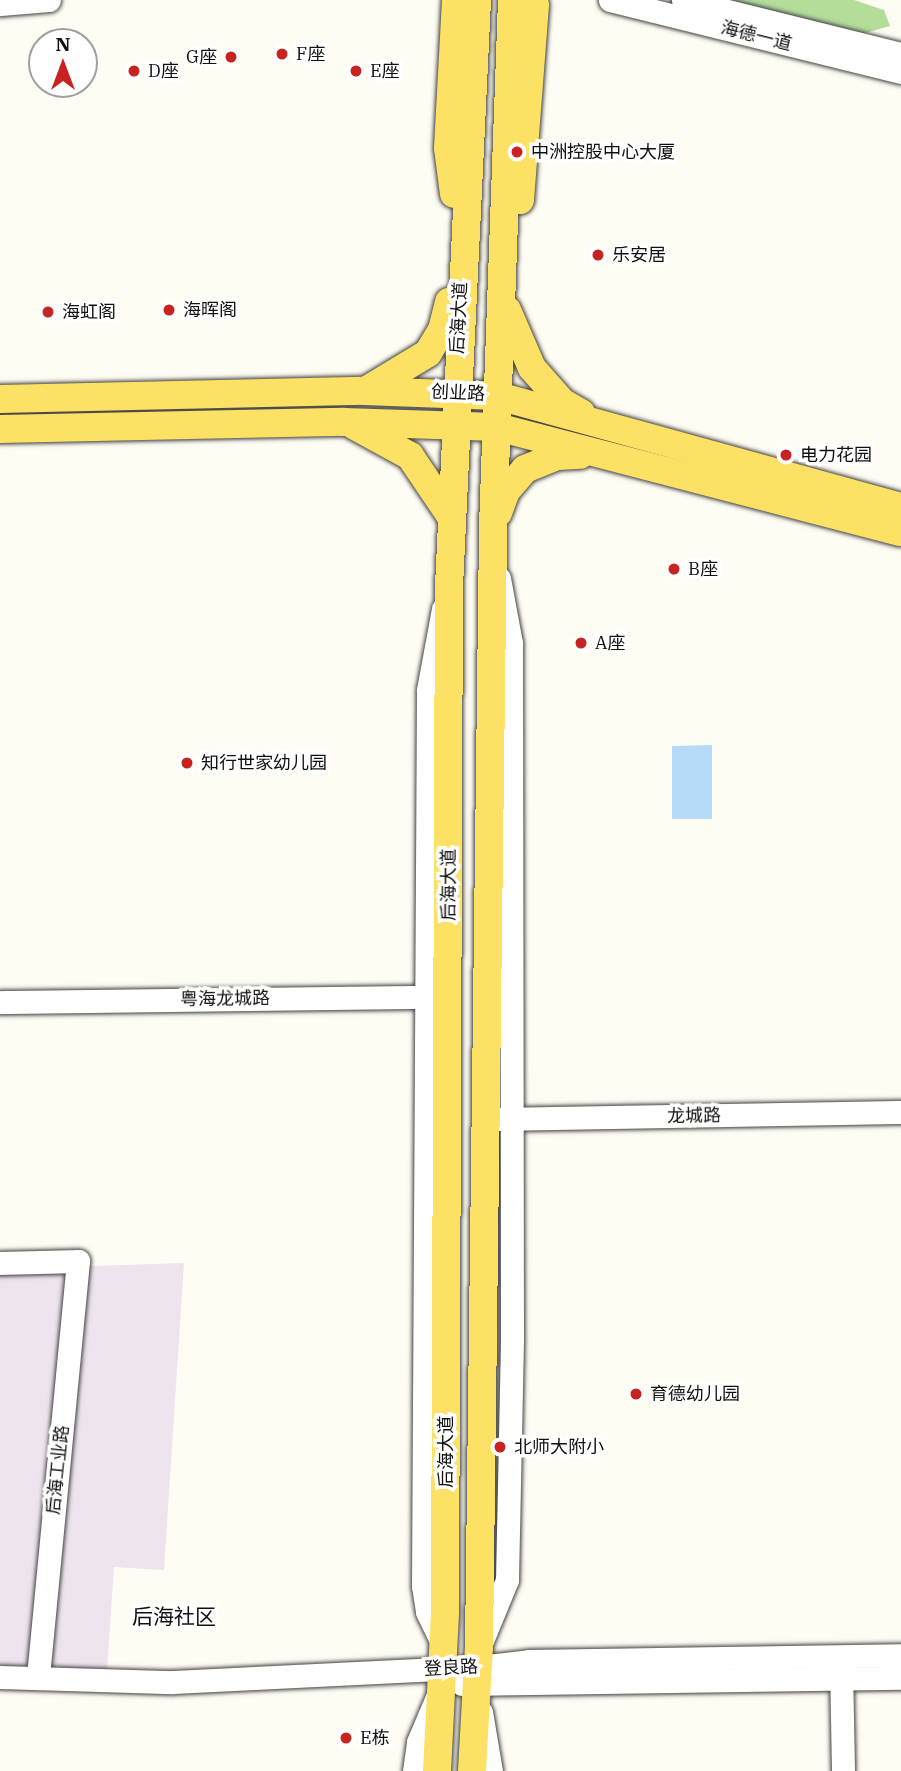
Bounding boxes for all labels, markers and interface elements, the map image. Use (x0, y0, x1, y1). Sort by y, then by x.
street label: 海德一道 (718, 17, 794, 55)
north arrow (28, 28, 98, 98)
text: N (55, 32, 71, 56)
place label: F座 (296, 43, 325, 65)
place label: G座 (186, 46, 217, 68)
marker: F座 (274, 46, 290, 62)
marker: G座 (223, 49, 239, 65)
place label: D座 (148, 60, 179, 82)
place label: E座 (370, 60, 400, 82)
marker: D座 (126, 63, 142, 79)
marker: E座 (348, 63, 364, 79)
place label: 中洲控股中心大厦 (531, 141, 675, 163)
marker: 中洲控股中心大厦 (509, 144, 525, 160)
place label: 乐安居 (612, 244, 666, 266)
marker: 乐安居 (590, 247, 606, 263)
street label: 后海大道 (446, 281, 472, 355)
place label: 海晖阁 (183, 299, 237, 321)
place label: 海虹阁 (62, 301, 116, 323)
marker: 海晖阁 (161, 302, 177, 318)
marker: 海虹阁 (40, 304, 56, 320)
street label: 创业路 (430, 381, 486, 405)
place label: 电力花园 (800, 444, 872, 466)
marker: 电力花园 (778, 447, 794, 463)
place label: B座 (688, 558, 718, 580)
marker: B座 (666, 561, 682, 577)
place label: A座 (595, 632, 625, 654)
marker: A座 (573, 635, 589, 651)
place label: 知行世家幼儿园 (201, 752, 327, 774)
marker: 知行世家幼儿园 (179, 755, 195, 771)
street label: 后海大道 (438, 849, 460, 921)
street label: 粤海龙城路 (180, 987, 270, 1011)
street label: 龙城路 (667, 1105, 721, 1127)
place label: 育德幼儿园 (650, 1383, 740, 1405)
marker: 育德幼儿园 (628, 1386, 644, 1402)
street label: 后海大道 (435, 1416, 457, 1488)
street label: 后海工业路 (43, 1424, 73, 1516)
place label: 北师大附小 (514, 1436, 604, 1458)
marker: 北师大附小 (492, 1439, 508, 1455)
district label: 后海社区 (132, 1603, 216, 1629)
street label: 登良路 (423, 1656, 479, 1680)
place label: E栋 (360, 1727, 390, 1749)
marker: E栋 (338, 1730, 354, 1746)

